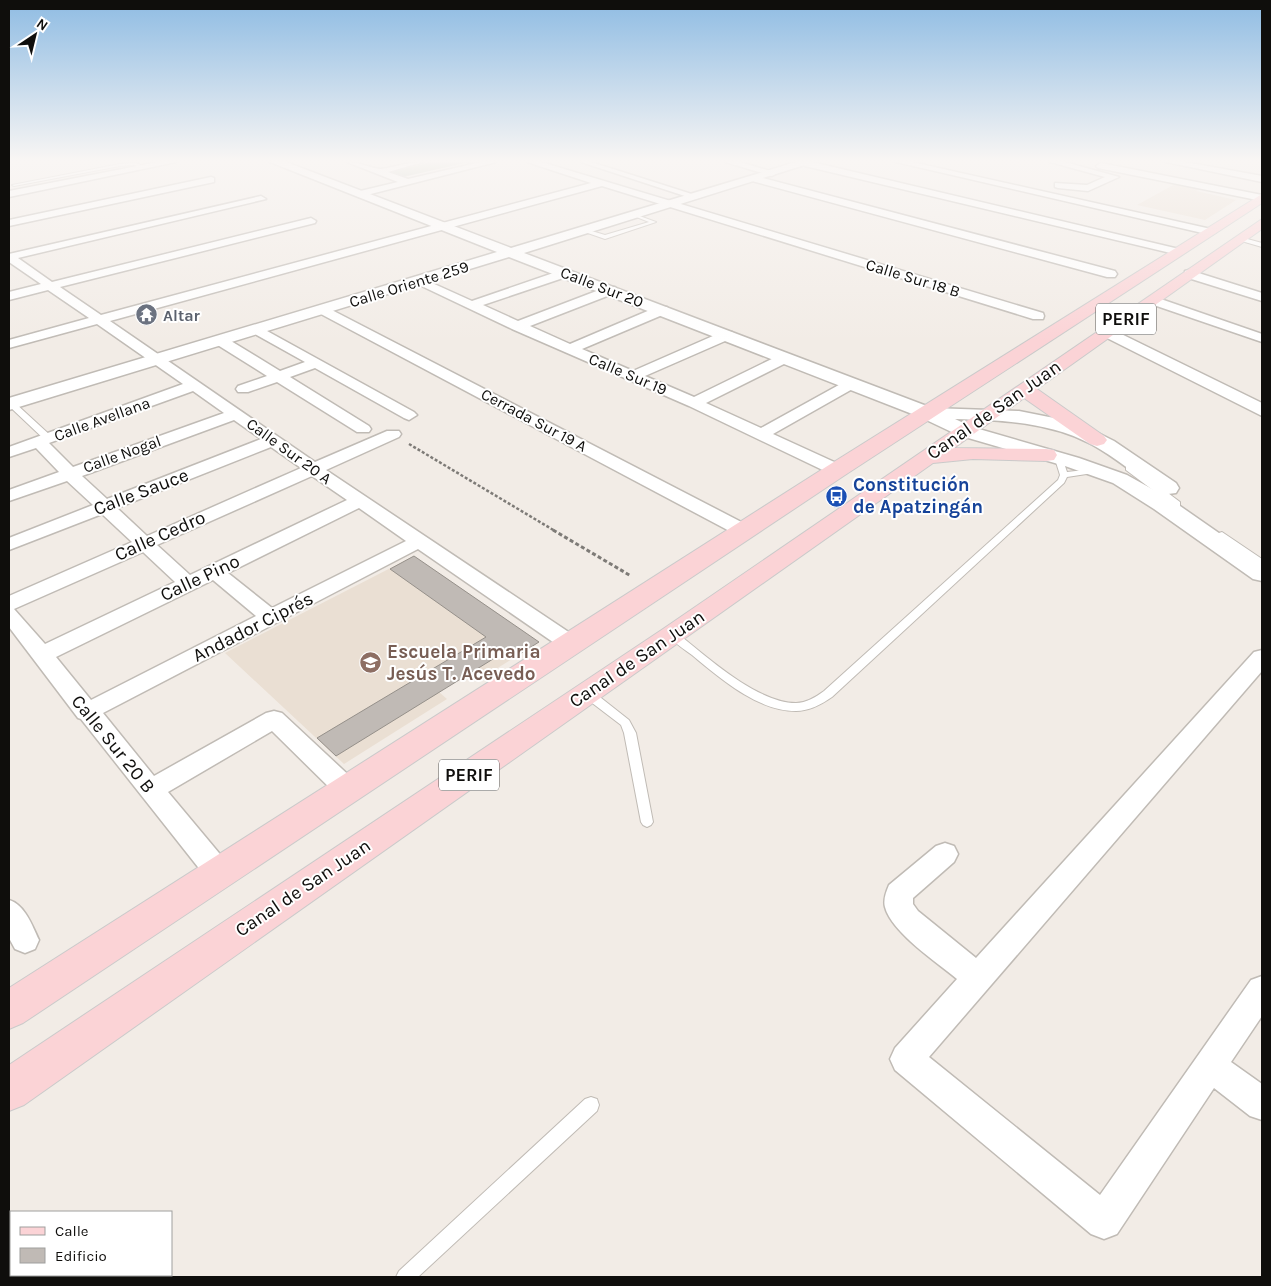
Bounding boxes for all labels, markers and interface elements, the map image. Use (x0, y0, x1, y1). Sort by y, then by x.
north arrow (10, 10, 60, 60)
text: N (33, 15, 51, 35)
street label: Calle Sur 18 B (864, 255, 962, 301)
street label: Calle Oriente 259 (347, 257, 471, 311)
street label: Calle Sur 20 (558, 262, 646, 312)
temple icon: Altar (135, 303, 159, 327)
road number: PERIF (1096, 304, 1156, 334)
place label: Altar (163, 306, 201, 325)
street label: Calle Sur 19 (586, 349, 670, 399)
street label: Canal de San Juan (923, 356, 1065, 464)
street label: Cerrada Sur 19 A (478, 384, 590, 456)
street label: Calle Avellana (51, 393, 153, 445)
street label: Calle Sur 20 A (243, 414, 335, 488)
street label: Calle Nogal (80, 431, 164, 477)
street label: Calle Sauce (90, 464, 192, 520)
place label: Constitución de Apatzingán (853, 474, 983, 518)
bus stop icon: Constitución de Apatzingán (825, 484, 849, 508)
street label: Calle Cedro (111, 506, 209, 566)
street label: Calle Pino (157, 550, 243, 606)
street label: Andador Ciprés (189, 587, 317, 667)
street label: Canal de San Juan (565, 606, 709, 712)
place label: Escuela Primaria Jesús T. Acevedo (387, 641, 541, 685)
school or university icon: Escuela Primaria Jesús T. Acevedo (359, 651, 383, 675)
street label: Calle Sur 20 B (67, 690, 159, 798)
road number: PERIF (439, 760, 499, 790)
street label: Canal de San Juan (231, 835, 375, 941)
legend (10, 1211, 172, 1276)
text: Calle (55, 1222, 89, 1240)
text: Edificio (55, 1247, 107, 1265)

